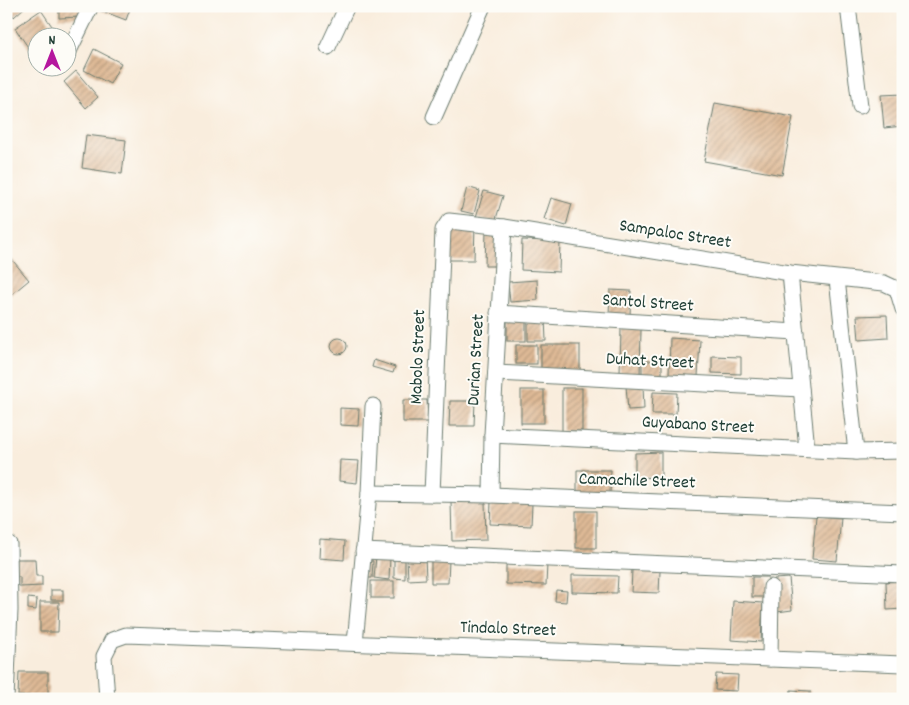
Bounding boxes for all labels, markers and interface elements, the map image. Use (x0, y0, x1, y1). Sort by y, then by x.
north arrow (28, 28, 78, 78)
text: N (49, 31, 56, 51)
street label: Sampaloc Street (617, 214, 733, 256)
street label: Santol Street (601, 288, 695, 320)
street label: Mabolo Street (405, 309, 433, 405)
street label: Durian Street (462, 313, 492, 406)
street label: Duhat Street (605, 347, 695, 377)
street label: Guyabano Street (641, 411, 755, 441)
street label: Camachile Street (578, 467, 696, 497)
street label: Tindalo Street (460, 616, 557, 644)

